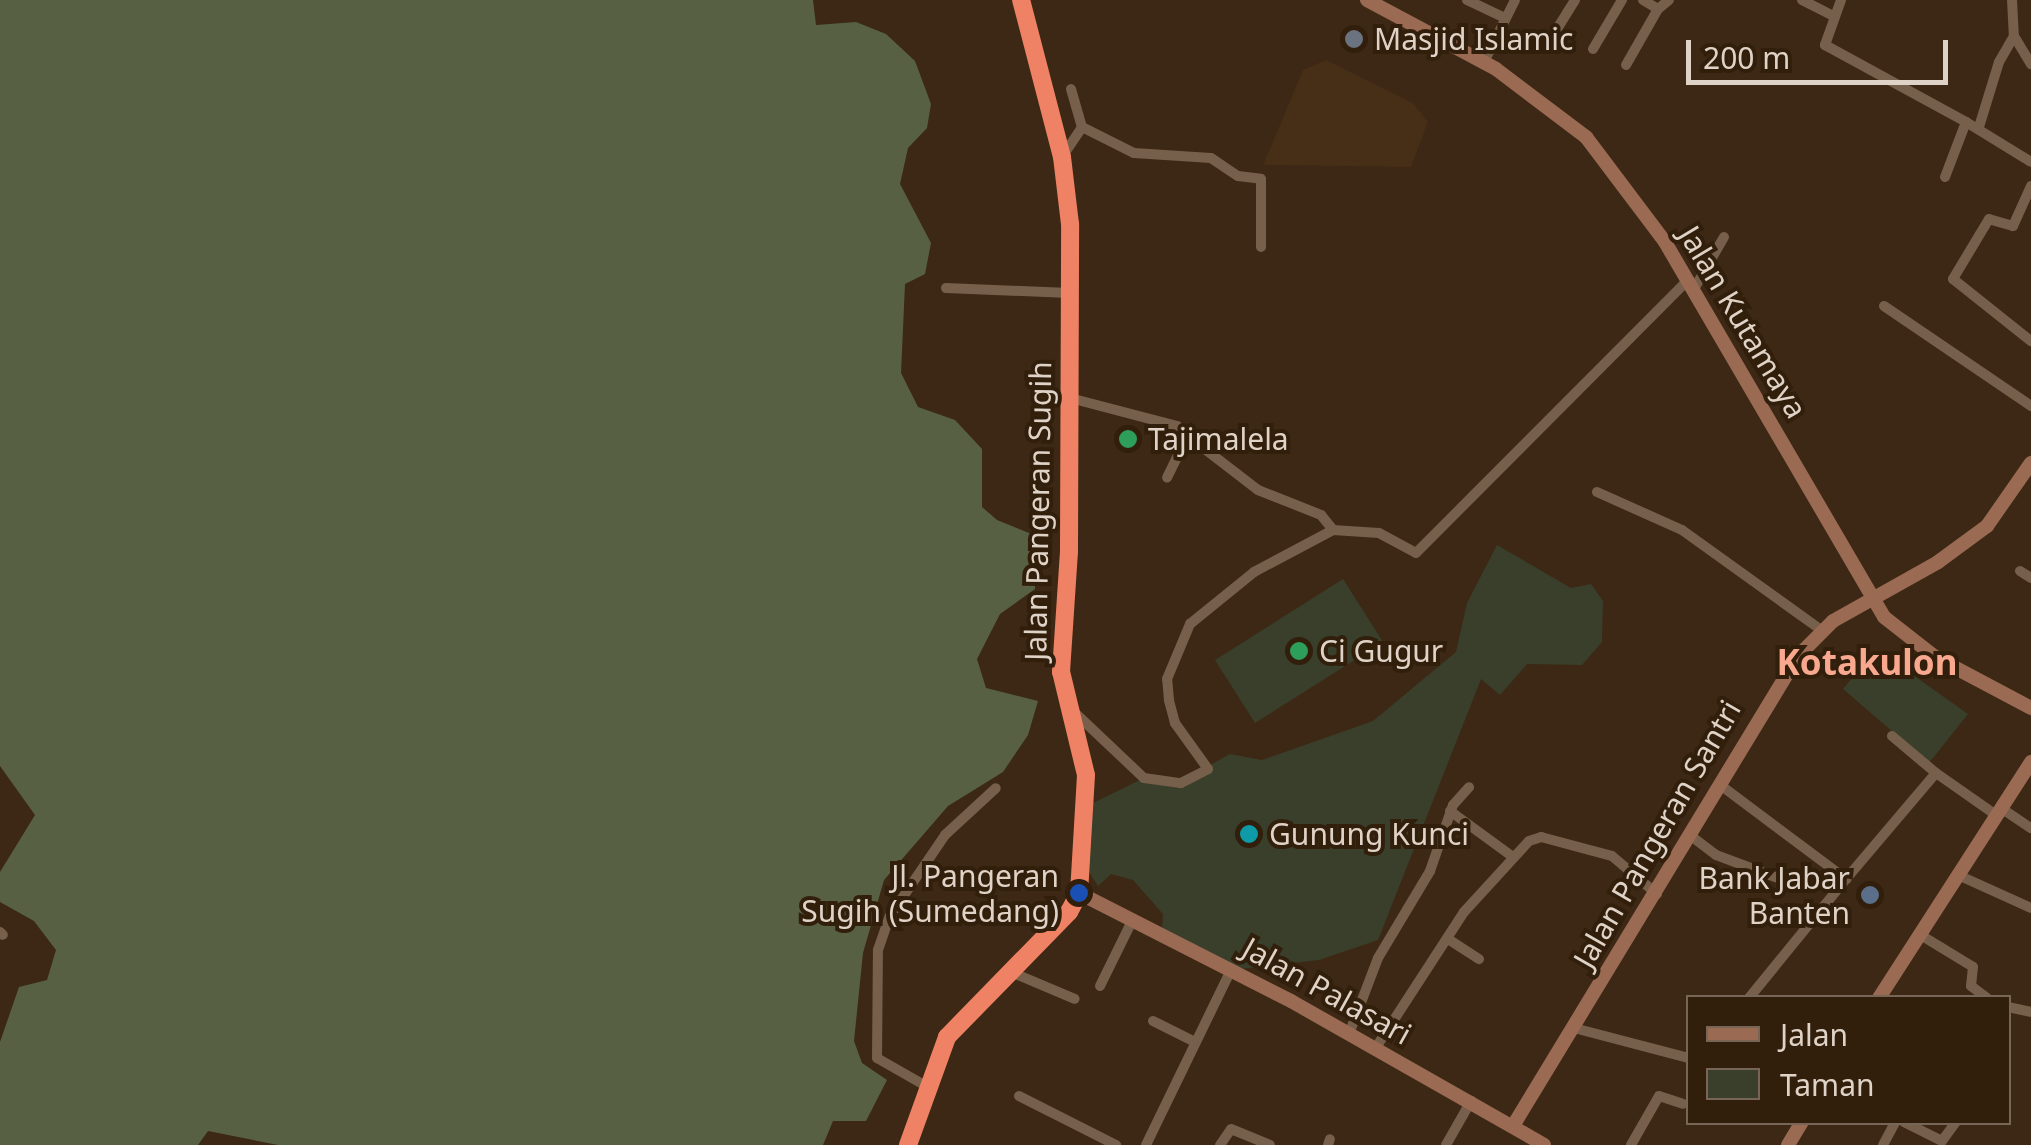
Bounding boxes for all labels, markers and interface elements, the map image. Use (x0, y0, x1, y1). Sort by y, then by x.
scale bar (1691, 20, 1954, 82)
place label: Masjid Islamic (1374, 21, 1573, 57)
marker: Masjid Islamic (1343, 28, 1365, 50)
text: 200 m (1703, 37, 1790, 78)
street label: Jalan Kutamaya (1672, 219, 1814, 425)
street label: Jalan Pangeran Sugih (1017, 361, 1059, 661)
place label: Tajimalela (1148, 421, 1289, 457)
marker: Tajimalela (1117, 428, 1139, 450)
place label: Ci Gugur (1319, 633, 1443, 669)
marker: Ci Gugur (1288, 640, 1310, 662)
district label: Kotakulon (1777, 641, 1957, 683)
street label: Jalan Pangeran Santri (1566, 694, 1748, 974)
place label: Gunung Kunci (1269, 816, 1469, 852)
marker: Gunung Kunci (1238, 823, 1260, 845)
place label: Jl. Pangeran Sugih (Sumedang) (801, 858, 1059, 928)
place label: Bank Jabar Banten (1699, 860, 1850, 930)
marker: Jl. Pangeran Sugih (Sumedang) (1068, 882, 1090, 904)
marker: Bank Jabar Banten (1859, 884, 1881, 906)
street label: Jalan Palasari (1237, 930, 1417, 1052)
legend (1686, 995, 2011, 1125)
text: Jalan (1780, 1014, 1848, 1055)
text: Taman (1780, 1064, 1875, 1105)

